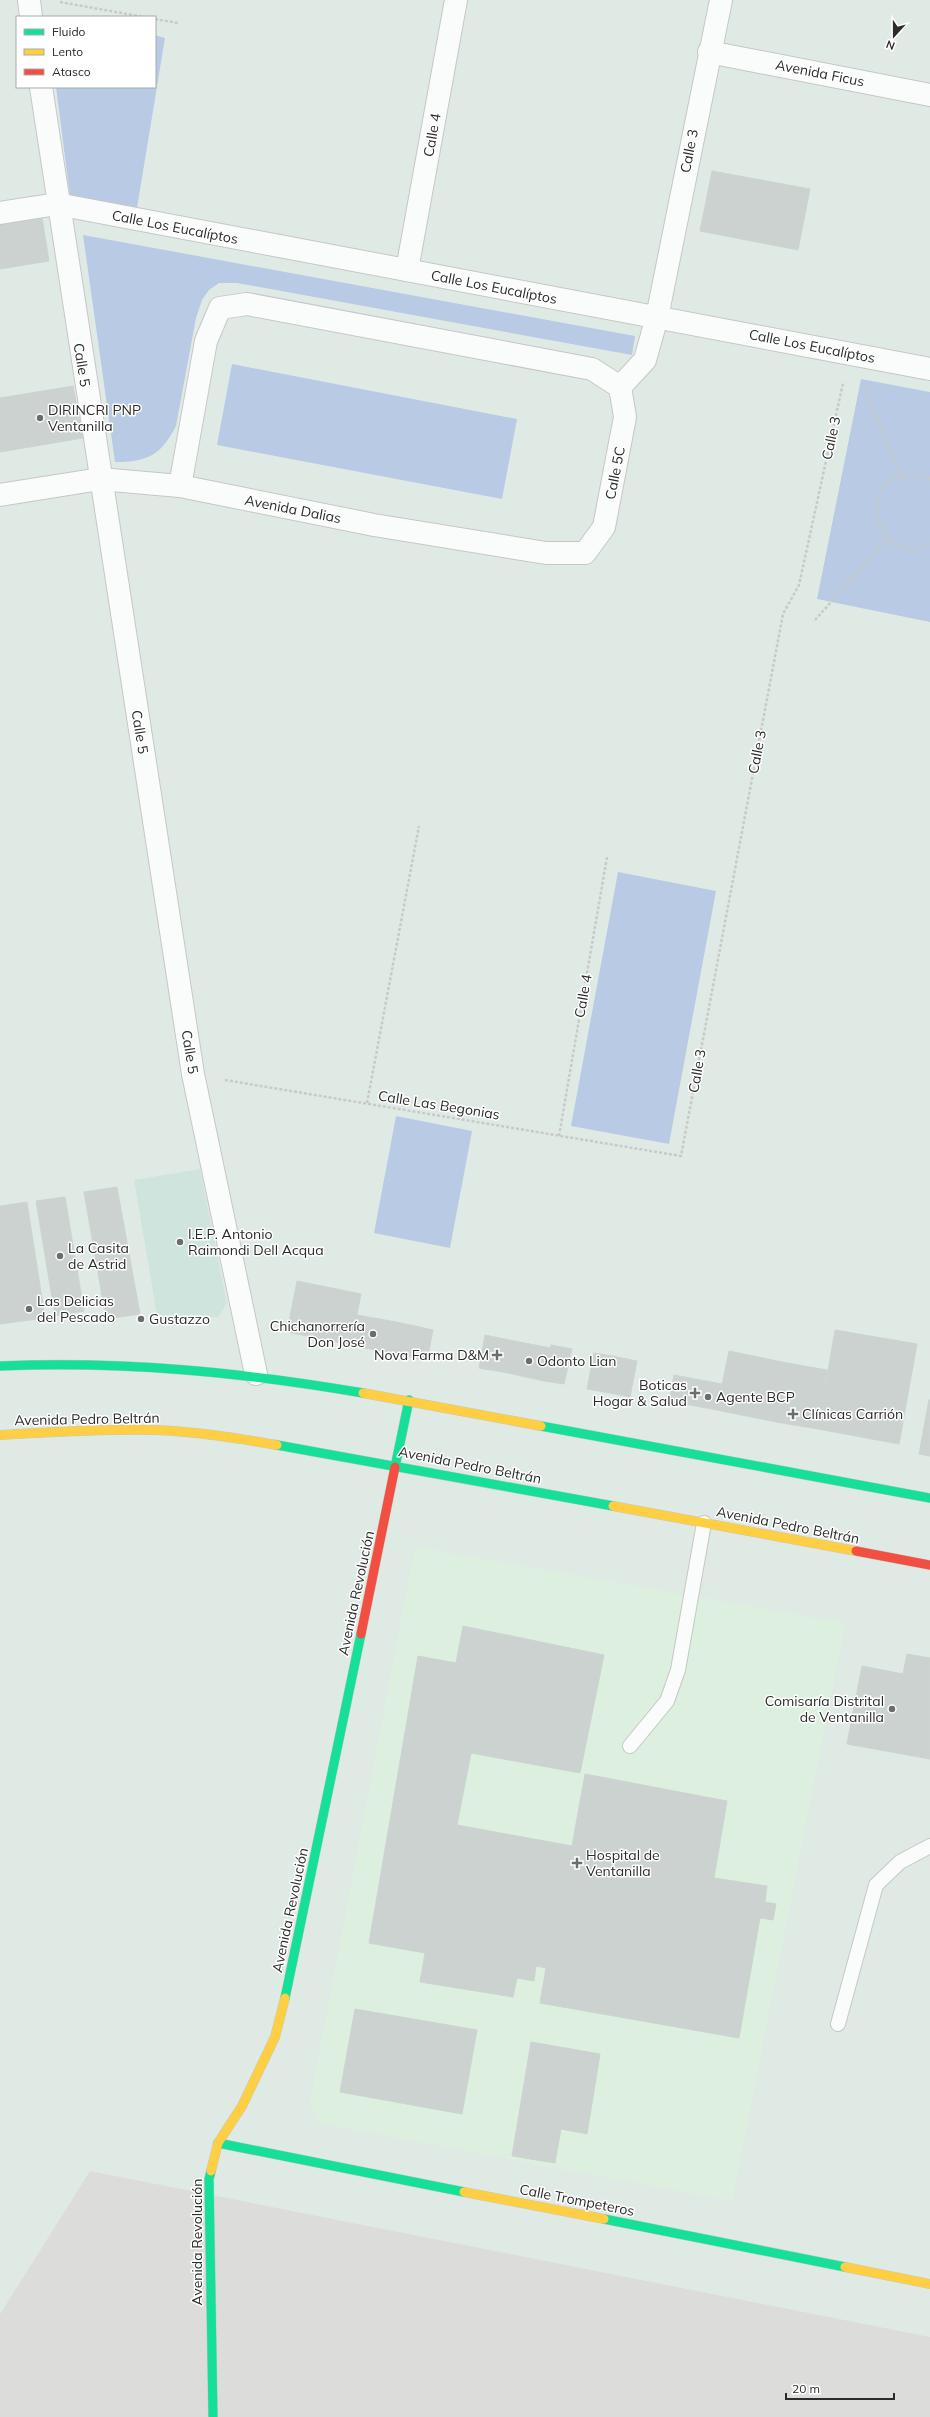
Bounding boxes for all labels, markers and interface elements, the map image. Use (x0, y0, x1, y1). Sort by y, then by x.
legend (16, 16, 156, 88)
north arrow (874, 16, 914, 56)
text: Fluido (52, 24, 86, 39)
text: N (884, 37, 897, 53)
text: Lento (52, 44, 83, 59)
street label: Avenida Ficus (774, 56, 866, 90)
text: Atasco (52, 64, 91, 79)
street label: Calle 4 (419, 111, 445, 158)
street label: Calle 3 (676, 128, 702, 174)
street label: Calle Los Eucalíptos (110, 206, 240, 248)
street label: Calle Los Eucalíptos (429, 266, 559, 308)
street label: Calle Los Eucalíptos (747, 325, 877, 367)
street label: Calle 5 (70, 342, 94, 388)
place label: DIRINCRI PNP Ventanilla (48, 401, 141, 435)
marker: DIRINCRI PNP Ventanilla (35, 413, 45, 423)
street label: Calle 3 (818, 415, 844, 461)
street label: Calle 5C (601, 445, 629, 501)
street label: Avenida Dalias (243, 491, 343, 527)
street label: Calle 5 (128, 709, 152, 755)
street label: Calle 3 (744, 729, 770, 775)
street label: Calle 4 (570, 972, 596, 1019)
street label: Calle 5 (178, 1029, 202, 1075)
street label: Calle 3 (684, 1048, 710, 1094)
street label: Calle Las Begonias (377, 1087, 501, 1123)
place label: I.E.P. Antonio Raimondi Dell Acqua (188, 1225, 324, 1259)
marker: I.E.P. Antonio Raimondi Dell Acqua (175, 1237, 185, 1247)
place label: La Casita de Astrid (68, 1239, 129, 1273)
marker: La Casita de Astrid (55, 1251, 65, 1261)
place label: Las Delicias del Pescado (37, 1292, 115, 1326)
marker: Las Delicias del Pescado (24, 1304, 34, 1314)
place label: Gustazzo (149, 1310, 210, 1328)
marker: Gustazzo (136, 1314, 146, 1324)
place label: Chichanorrería Don José (270, 1317, 365, 1351)
marker: Chichanorrería Don José (368, 1329, 378, 1339)
place label: Nova Farma D&M (374, 1346, 489, 1364)
marker: Nova Farma D&M (492, 1350, 502, 1360)
place label: Odonto Lian (537, 1352, 616, 1370)
marker: Odonto Lian (524, 1356, 534, 1366)
place label: Boticas Hogar & Salud (593, 1376, 687, 1410)
marker: Boticas Hogar & Salud (690, 1388, 700, 1398)
place label: Agente BCP (716, 1388, 795, 1406)
marker: Agente BCP (703, 1392, 713, 1402)
place label: Clínicas Carrión (802, 1405, 903, 1423)
marker: Clínicas Carrión (787, 1408, 799, 1420)
street label: Avenida Pedro Beltrán (14, 1409, 160, 1429)
street label: Avenida Pedro Beltrán (397, 1442, 543, 1488)
street label: Avenida Pedro Beltrán (715, 1502, 861, 1548)
street label: Avenida Revolución (334, 1529, 378, 1657)
place label: Comisaría Distrital de Ventanilla (765, 1692, 884, 1726)
marker: Comisaría Distrital de Ventanilla (887, 1704, 897, 1714)
street label: Avenida Revolución (268, 1846, 312, 1974)
place label: Hospital de Ventanilla (586, 1846, 660, 1880)
marker: Hospital de Ventanilla (571, 1857, 583, 1869)
street label: Avenida Revolución (188, 2178, 206, 2306)
street label: Calle Trompeteros (518, 2180, 636, 2220)
scale bar (786, 2375, 894, 2401)
text: 20 m (792, 2381, 820, 2396)

